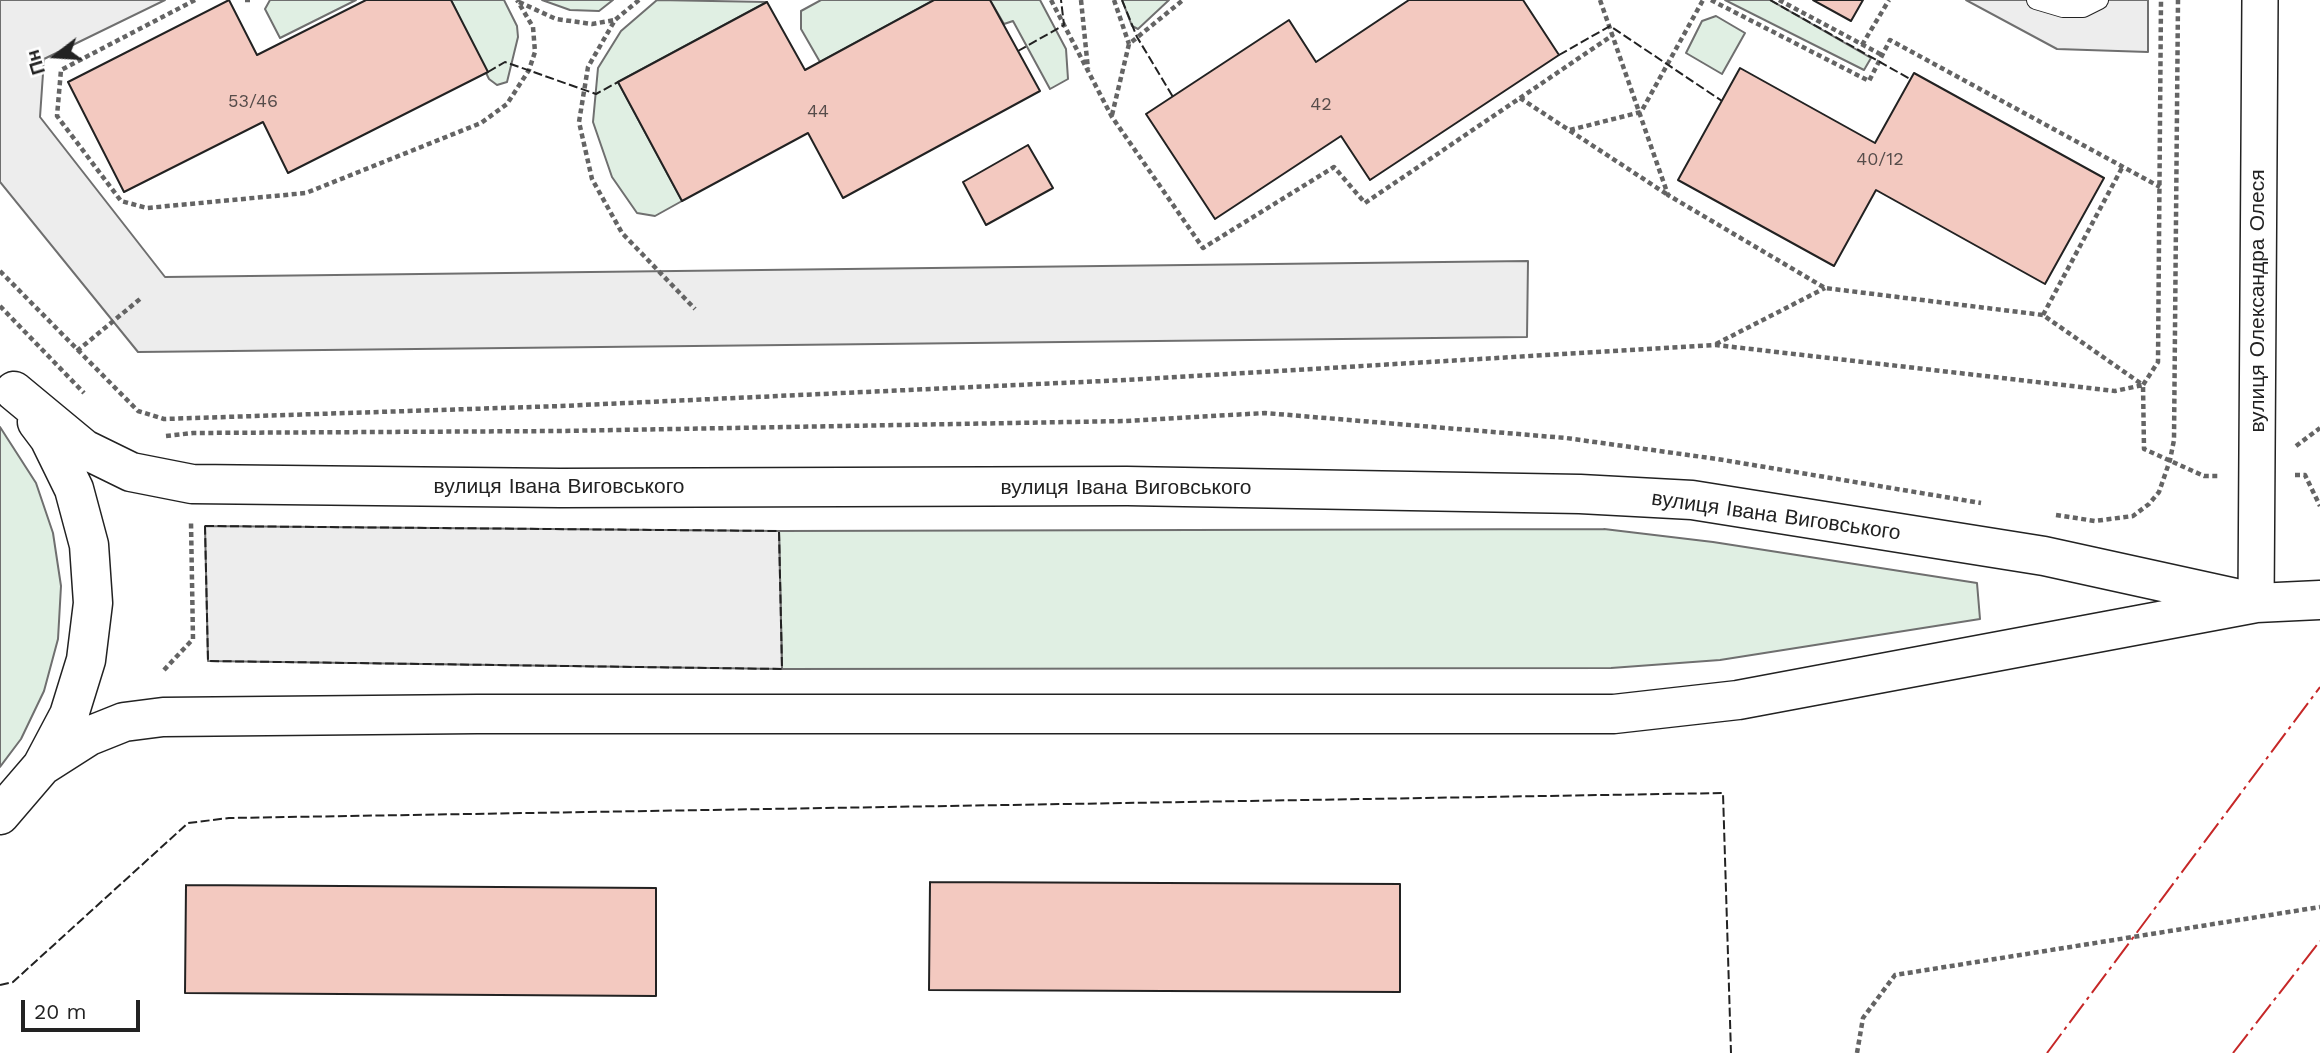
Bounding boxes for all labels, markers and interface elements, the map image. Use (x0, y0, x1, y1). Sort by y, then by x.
north arrow (21, 21, 91, 91)
text: Пн (21, 47, 50, 78)
house number: 53/46 (228, 91, 278, 113)
house number: 42 (1310, 94, 1332, 116)
house number: 44 (807, 101, 829, 123)
house number: 40/12 (1856, 149, 1904, 171)
street label: вулиця Олександра Олеся (2245, 169, 2271, 433)
street label: вулиця Івана Виговського (433, 474, 685, 500)
street label: вулиця Івана Виговського (1000, 475, 1252, 501)
street label: вулиця Івана Виговського (1650, 486, 1902, 546)
scale bar (24, 986, 144, 1030)
text: 20 m (34, 999, 86, 1024)

